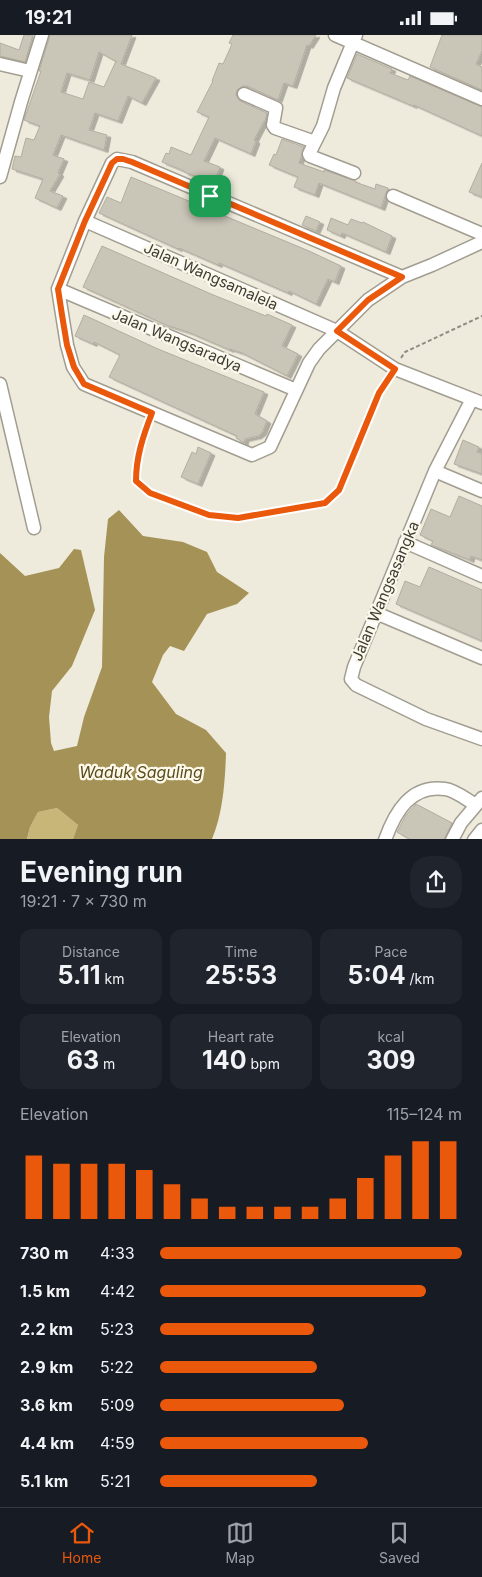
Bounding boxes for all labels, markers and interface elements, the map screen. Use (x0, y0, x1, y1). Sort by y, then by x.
text: 19:21 (25, 6, 72, 29)
pin (189, 175, 231, 217)
icon: arrive (196, 182, 224, 210)
street label: Jalan Wangsamalela (141, 238, 281, 314)
street label: Jalan Wangsaradya (109, 304, 245, 376)
street label: Jalan Wangsasangka (347, 518, 423, 664)
water label: Waduk Saguling (79, 762, 203, 782)
text: Evening run (20, 855, 183, 889)
button: share (410, 856, 462, 908)
text: 19:21 · 7 × 730 m (20, 891, 147, 911)
text: Distance (62, 943, 120, 960)
text: Time (225, 943, 257, 960)
text: Pace (375, 943, 407, 960)
text: 5.11 (58, 960, 101, 990)
text: 25:53 (205, 960, 277, 990)
text: 5:04 (347, 960, 406, 990)
text: km (101, 970, 124, 987)
text: /km (406, 970, 435, 987)
text: Elevation (61, 1028, 121, 1045)
text: Heart rate (208, 1028, 274, 1045)
text: kcal (378, 1028, 404, 1045)
text: 63 (67, 1045, 99, 1075)
text: 140 (202, 1045, 247, 1075)
text: 309 (366, 1045, 416, 1075)
text: m (99, 1055, 115, 1072)
text: bpm (247, 1055, 280, 1072)
text: Elevation (20, 1104, 89, 1124)
text: 115–124 m (386, 1104, 462, 1124)
text: 730 m (20, 1243, 69, 1263)
text: 4:33 (100, 1243, 135, 1263)
text: 1.5 km (20, 1281, 70, 1301)
text: 4:42 (100, 1281, 135, 1301)
text: 2.2 km (20, 1319, 73, 1339)
text: 5:23 (100, 1319, 134, 1339)
text: 2.9 km (20, 1357, 73, 1377)
text: 5:22 (100, 1357, 134, 1377)
text: 3.6 km (20, 1395, 73, 1415)
text: 5:09 (100, 1395, 134, 1415)
text: 4.4 km (20, 1433, 74, 1453)
text: 4:59 (100, 1433, 135, 1453)
text: 5.1 km (20, 1471, 68, 1491)
text: 5:21 (100, 1471, 131, 1491)
tab: Home (62, 1519, 101, 1566)
tab: Map (226, 1519, 255, 1566)
tab: Saved (379, 1519, 420, 1566)

